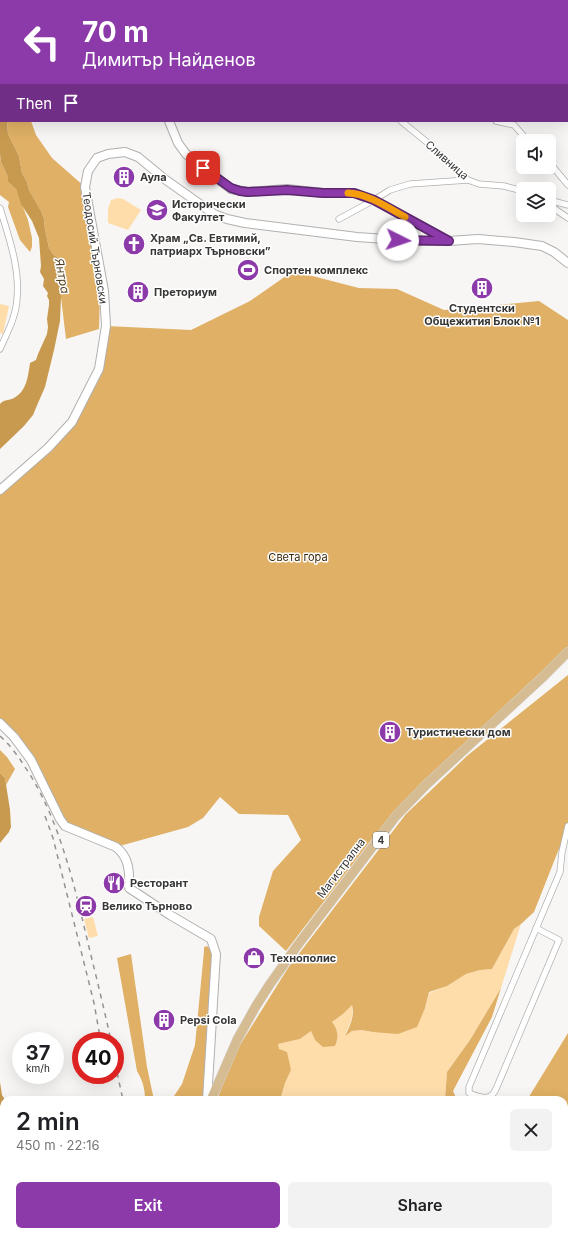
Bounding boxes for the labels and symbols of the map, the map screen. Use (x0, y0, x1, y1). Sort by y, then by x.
street label: Сливница (422, 137, 472, 183)
pin (186, 151, 220, 185)
building icon: Аула (111, 164, 137, 190)
place label: Аула (140, 170, 167, 184)
street label: Теодосий Търновски (79, 191, 111, 305)
school or university icon: Исторически Факултет (144, 197, 170, 223)
place label: Исторически Факултет (172, 197, 246, 224)
position arrow (377, 219, 419, 261)
church icon: Храм „Св. Евтимий, патриарх Търновски” (121, 231, 147, 257)
place label: Храм „Св. Евтимий, патриарх Търновски” (150, 231, 271, 258)
water label: Янтра (52, 256, 73, 295)
sports icon: Спортен комплекс (235, 257, 261, 283)
place label: Спортен комплекс (264, 263, 369, 277)
building icon: Студентски Общежития Блок №1 (469, 275, 495, 301)
building icon: Преториум (125, 279, 151, 305)
place label: Преториум (154, 285, 217, 299)
place label: Студентски Общежития Блок №1 (424, 301, 540, 328)
park label: Света гора (268, 550, 328, 564)
building icon: Туристически дом (377, 719, 403, 745)
place label: Туристически дом (406, 725, 511, 739)
road number: 4 (373, 832, 389, 848)
street label: Магистрална (314, 835, 368, 901)
restaurant icon: Ресторант (101, 870, 127, 896)
place label: Ресторант (130, 876, 188, 890)
station icon: Велико Търново (73, 893, 99, 919)
place label: Велико Търново (102, 899, 192, 913)
shop icon: Технополис (241, 945, 267, 971)
place label: Технополис (270, 951, 337, 965)
building icon: Pepsi Cola (151, 1007, 177, 1033)
place label: Pepsi Cola (180, 1013, 237, 1027)
speed limit sign: 40 (72, 1032, 124, 1084)

